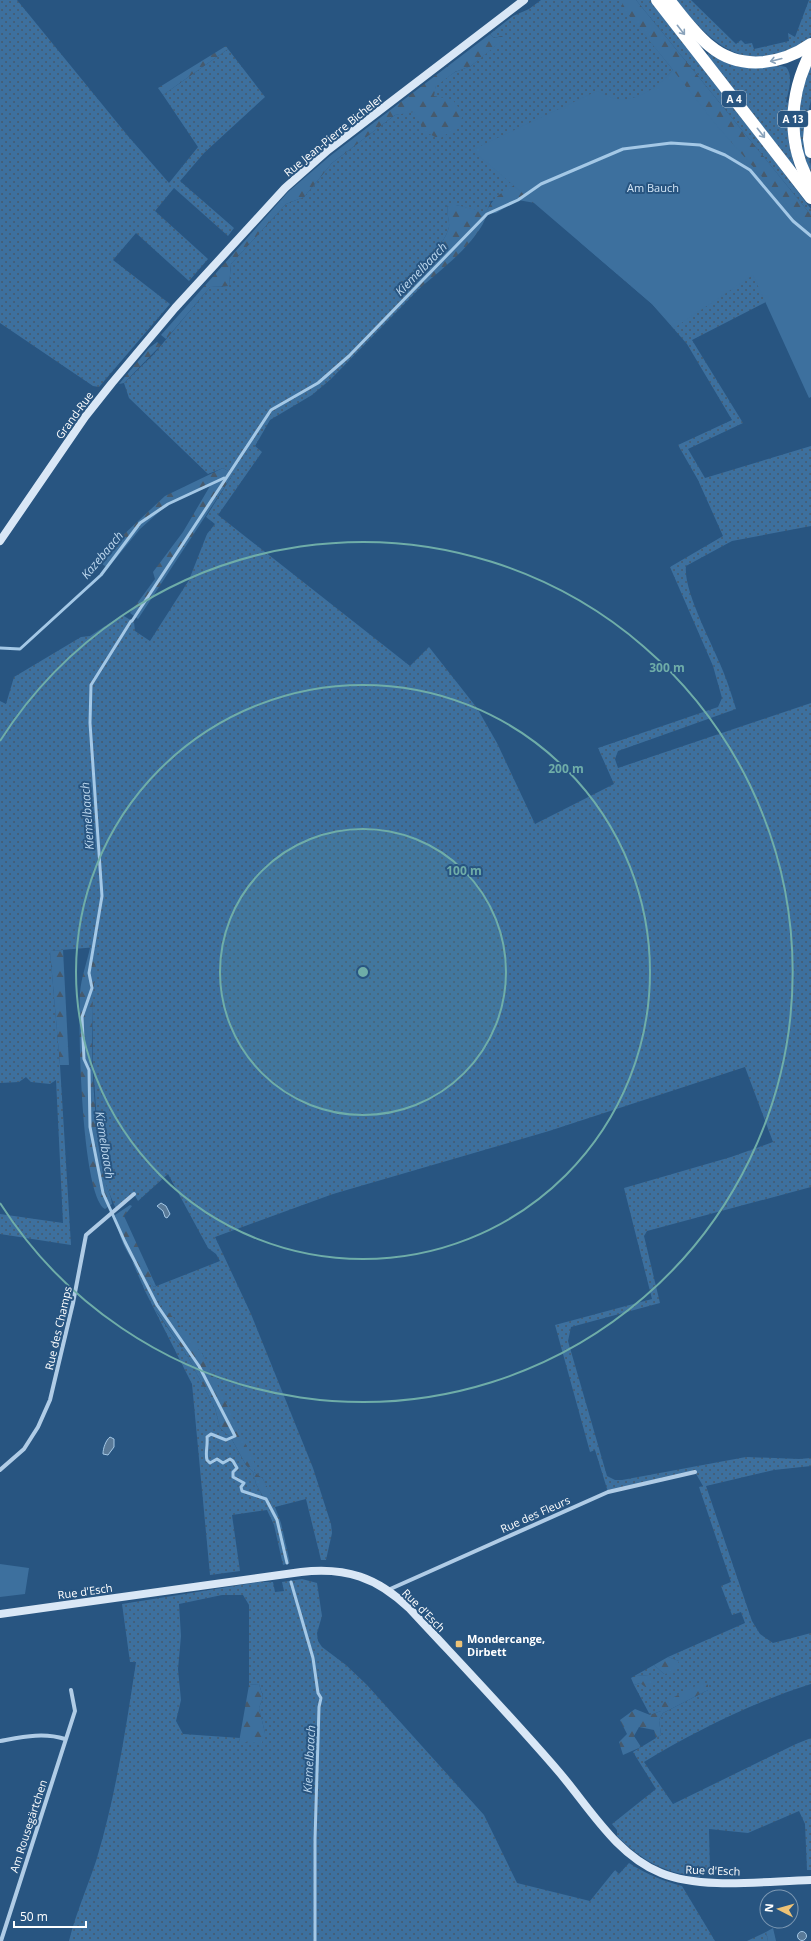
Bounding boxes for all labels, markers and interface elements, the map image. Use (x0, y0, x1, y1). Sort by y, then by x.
one-way arrow (677, 25, 686, 36)
one-way arrow (770, 57, 783, 65)
street label: Rue Jean-Pierre Bicheler (280, 90, 386, 180)
road number: A 4 (722, 91, 746, 107)
road number: A 13 (778, 111, 808, 127)
one-way arrow (757, 127, 765, 138)
park label: Am Bauch (627, 180, 679, 195)
water label: Kiemelbaach (391, 239, 451, 299)
street label: Grand-Rue (52, 388, 96, 442)
water label: Kazebaach (77, 527, 127, 583)
text: 300 m (649, 659, 685, 676)
text: 200 m (548, 760, 584, 777)
water label: Kiemelbaach (76, 781, 98, 851)
text: 100 m (446, 862, 482, 879)
centre of rings (356, 965, 370, 979)
water label: Kiemelbaach (91, 1110, 119, 1180)
street label: Rue des Champs (41, 1285, 75, 1371)
street label: Rue des Fleurs (498, 1492, 572, 1536)
street label: Rue d'Esch (57, 1580, 113, 1602)
street label: Rue d'Esch (399, 1585, 449, 1635)
place label: Mondercange, Dirbett (467, 1631, 545, 1659)
marker: Mondercange, Dirbett (454, 1639, 464, 1649)
water label: Kiemelbaach (299, 1724, 319, 1793)
street label: Am Rousegärtchen (6, 1778, 50, 1874)
street label: Rue d'Esch (685, 1862, 741, 1878)
north arrow (759, 1889, 799, 1929)
scale bar (14, 1903, 86, 1929)
text: N (761, 1903, 776, 1913)
text: 50 m (20, 1908, 48, 1925)

